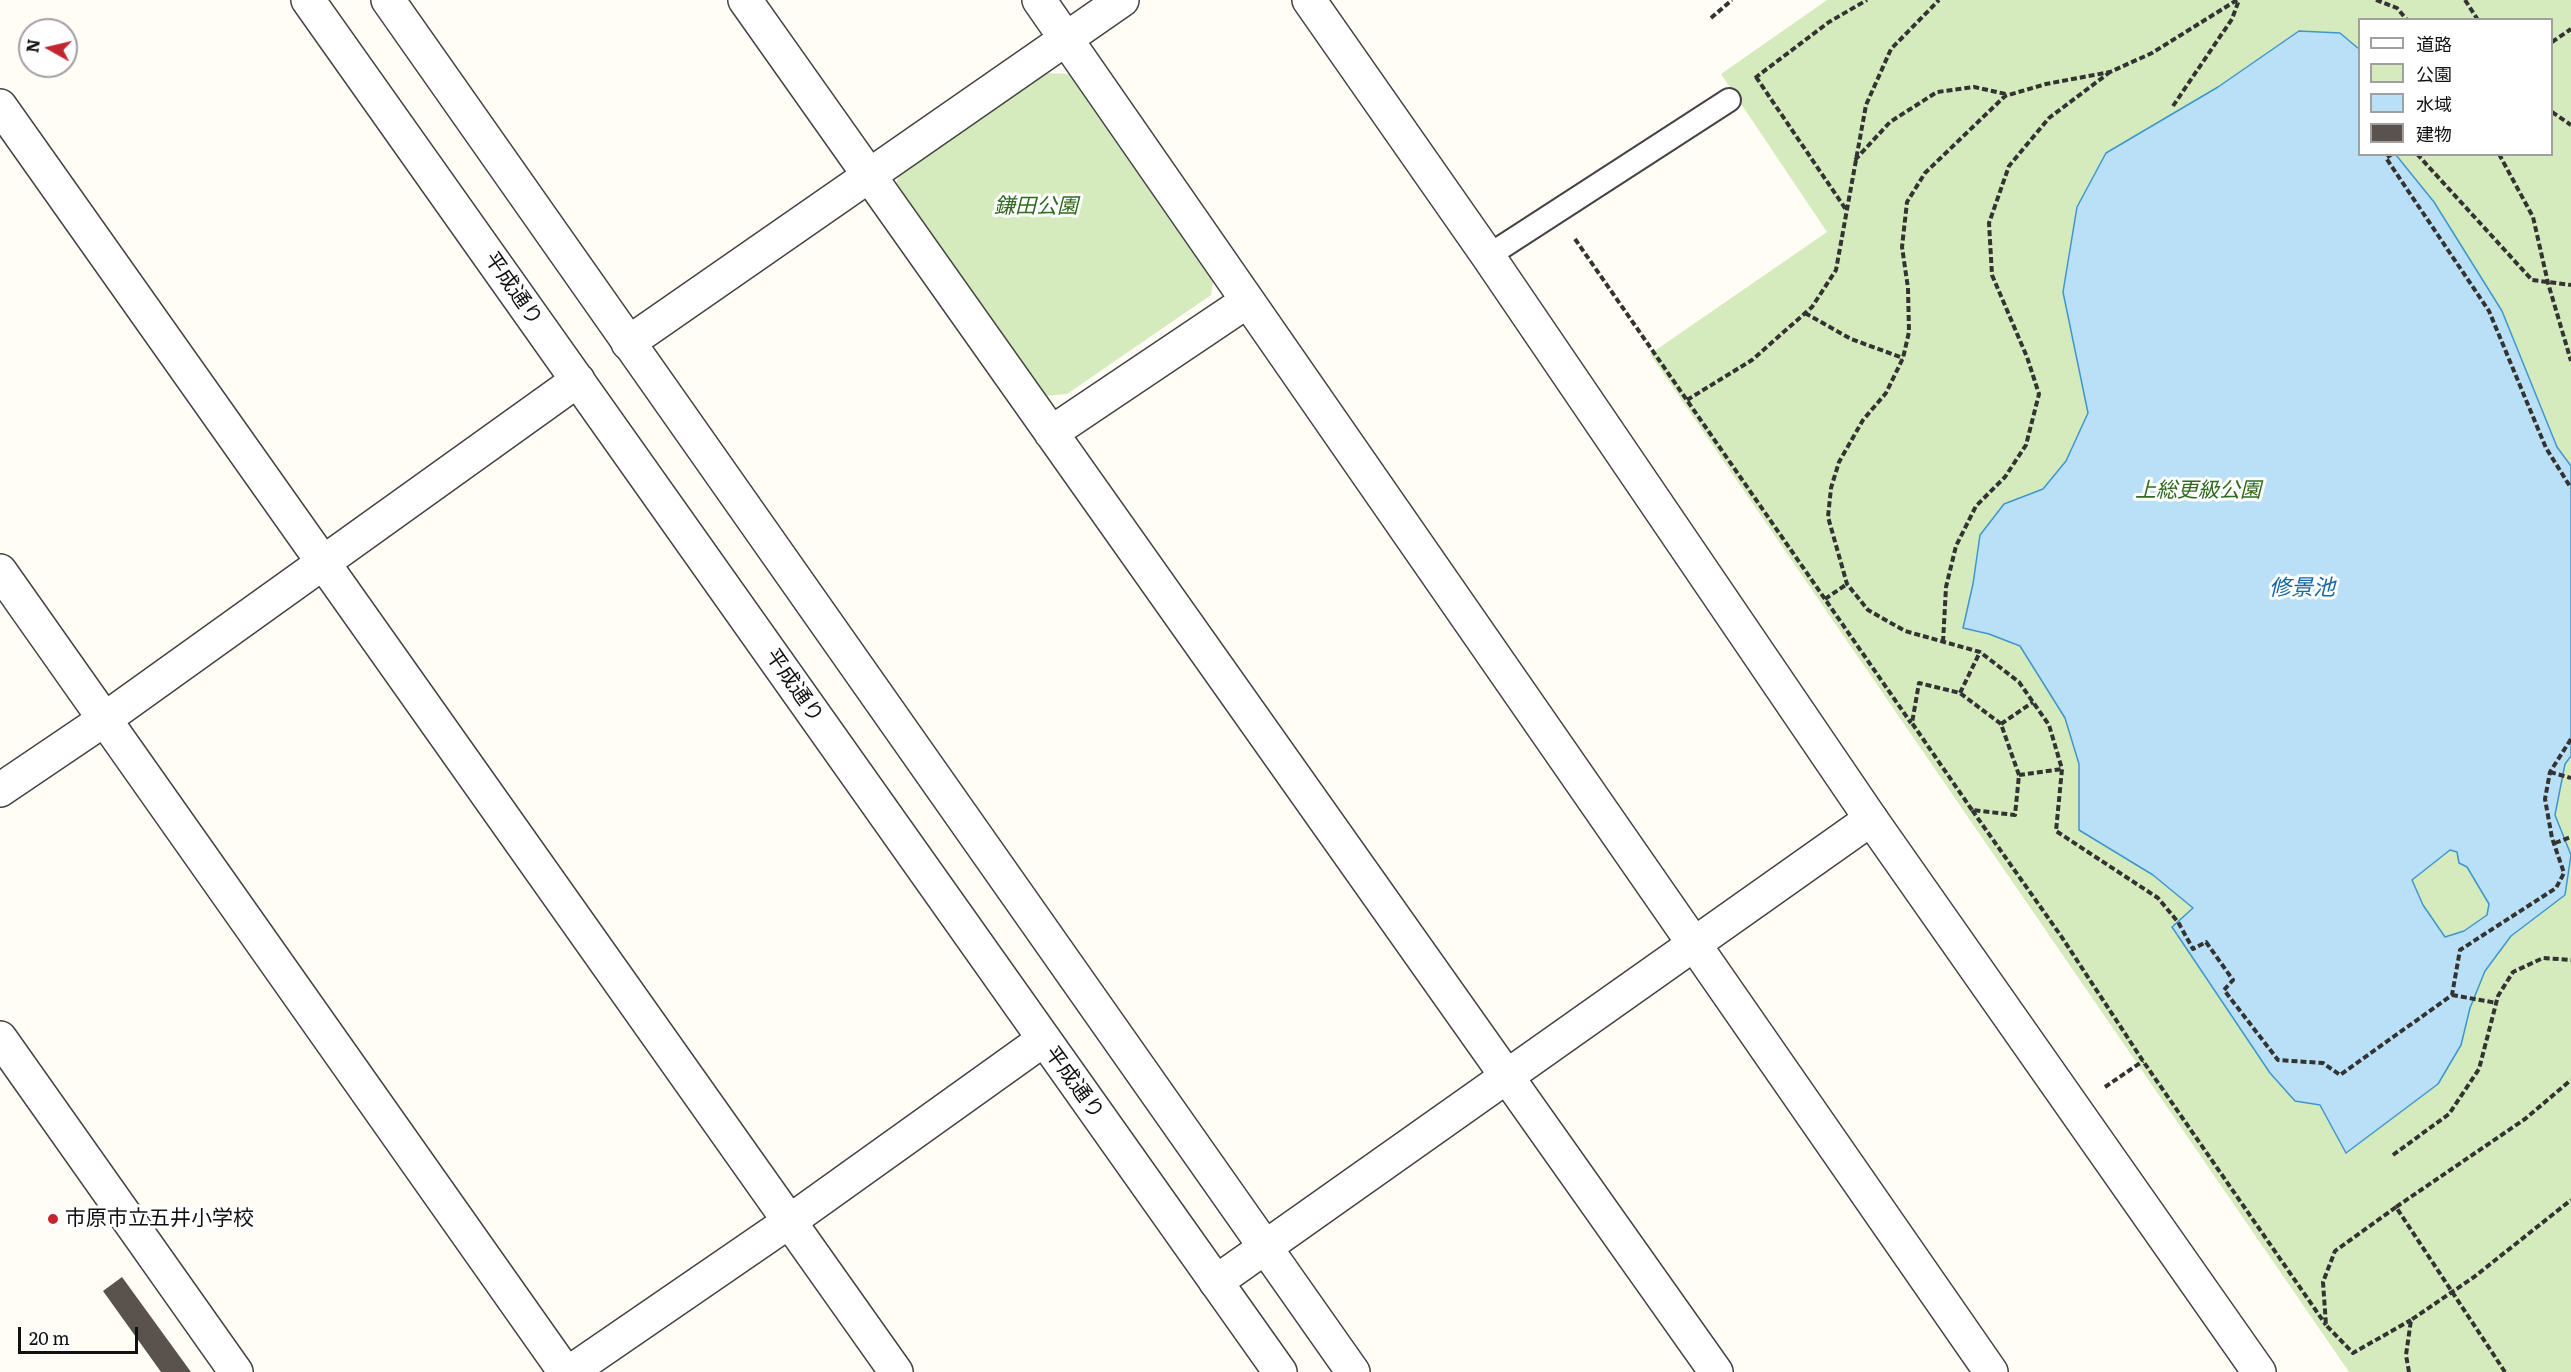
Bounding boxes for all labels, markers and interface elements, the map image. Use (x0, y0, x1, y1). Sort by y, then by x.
north arrow (18, 18, 78, 78)
legend (2358, 18, 2553, 156)
text: 道路 (2416, 30, 2452, 57)
text: N (19, 37, 45, 54)
text: 公園 (2416, 60, 2452, 87)
text: 水域 (2416, 90, 2452, 117)
text: 建物 (2416, 120, 2452, 147)
park label: 鎌田公園 (994, 194, 1078, 220)
street label: 平成通り (479, 247, 547, 331)
park label: 上総更級公園 (2135, 478, 2261, 504)
water label: 修景池 (2269, 576, 2335, 602)
street label: 平成通り (760, 644, 828, 728)
street label: 平成通り (1039, 1042, 1109, 1124)
place label: 市原市立五井小学校 (65, 1206, 254, 1232)
marker: 市原市立五井小学校 (46, 1212, 60, 1226)
scale bar (21, 1315, 141, 1353)
text: 20 m (29, 1324, 70, 1351)

